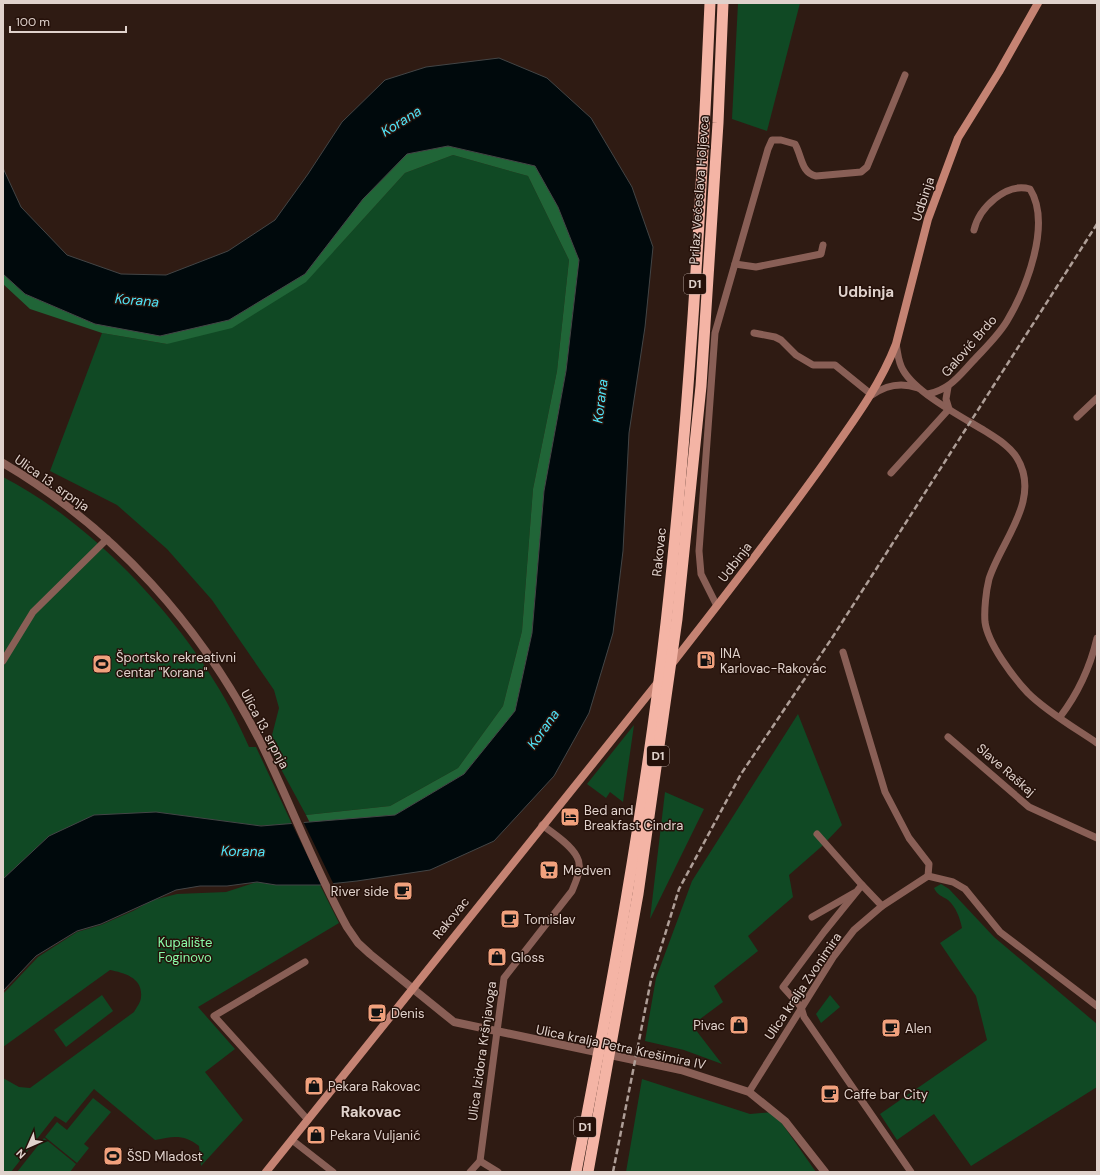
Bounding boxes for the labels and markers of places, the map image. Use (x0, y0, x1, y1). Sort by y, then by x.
place label: INA Karlovac-Rakovac (720, 645, 827, 677)
place label: Športsko rekreativni centar "Korana" (116, 649, 236, 681)
fuel station icon: INA Karlovac-Rakovac (695, 649, 717, 671)
sports icon: Športsko rekreativni centar "Korana" (91, 653, 113, 675)
place label: Bed and Breakfast Cindra (584, 802, 683, 834)
hotel icon: Bed and Breakfast Cindra (559, 806, 581, 828)
supermarket icon: Medven (538, 859, 560, 881)
place label: Medven (563, 862, 611, 879)
cafe icon: River side (392, 880, 414, 902)
place label: River side (331, 883, 389, 900)
cafe icon: Tomislav (499, 908, 521, 930)
place label: Tomislav (524, 911, 576, 928)
shop icon: Gloss (486, 946, 508, 968)
place label: Gloss (511, 949, 545, 966)
cafe icon: Denis (366, 1002, 388, 1024)
place label: Denis (391, 1005, 424, 1022)
shop icon: Pivac (728, 1014, 750, 1036)
place label: Pivac (693, 1017, 725, 1034)
cafe icon: Alen (880, 1017, 902, 1039)
place label: Alen (905, 1020, 931, 1037)
shop icon: Pekara Rakovac (303, 1075, 325, 1097)
place label: Pekara Rakovac (328, 1078, 421, 1095)
cafe icon: Caffe bar City (819, 1083, 841, 1105)
place label: Caffe bar City (844, 1086, 928, 1103)
shop icon: Pekara Vuljanić (305, 1124, 327, 1146)
place label: Pekara Vuljanić (330, 1127, 421, 1144)
sports icon: ŠSD Mladost (102, 1145, 124, 1167)
place label: ŠSD Mladost (127, 1148, 203, 1165)

